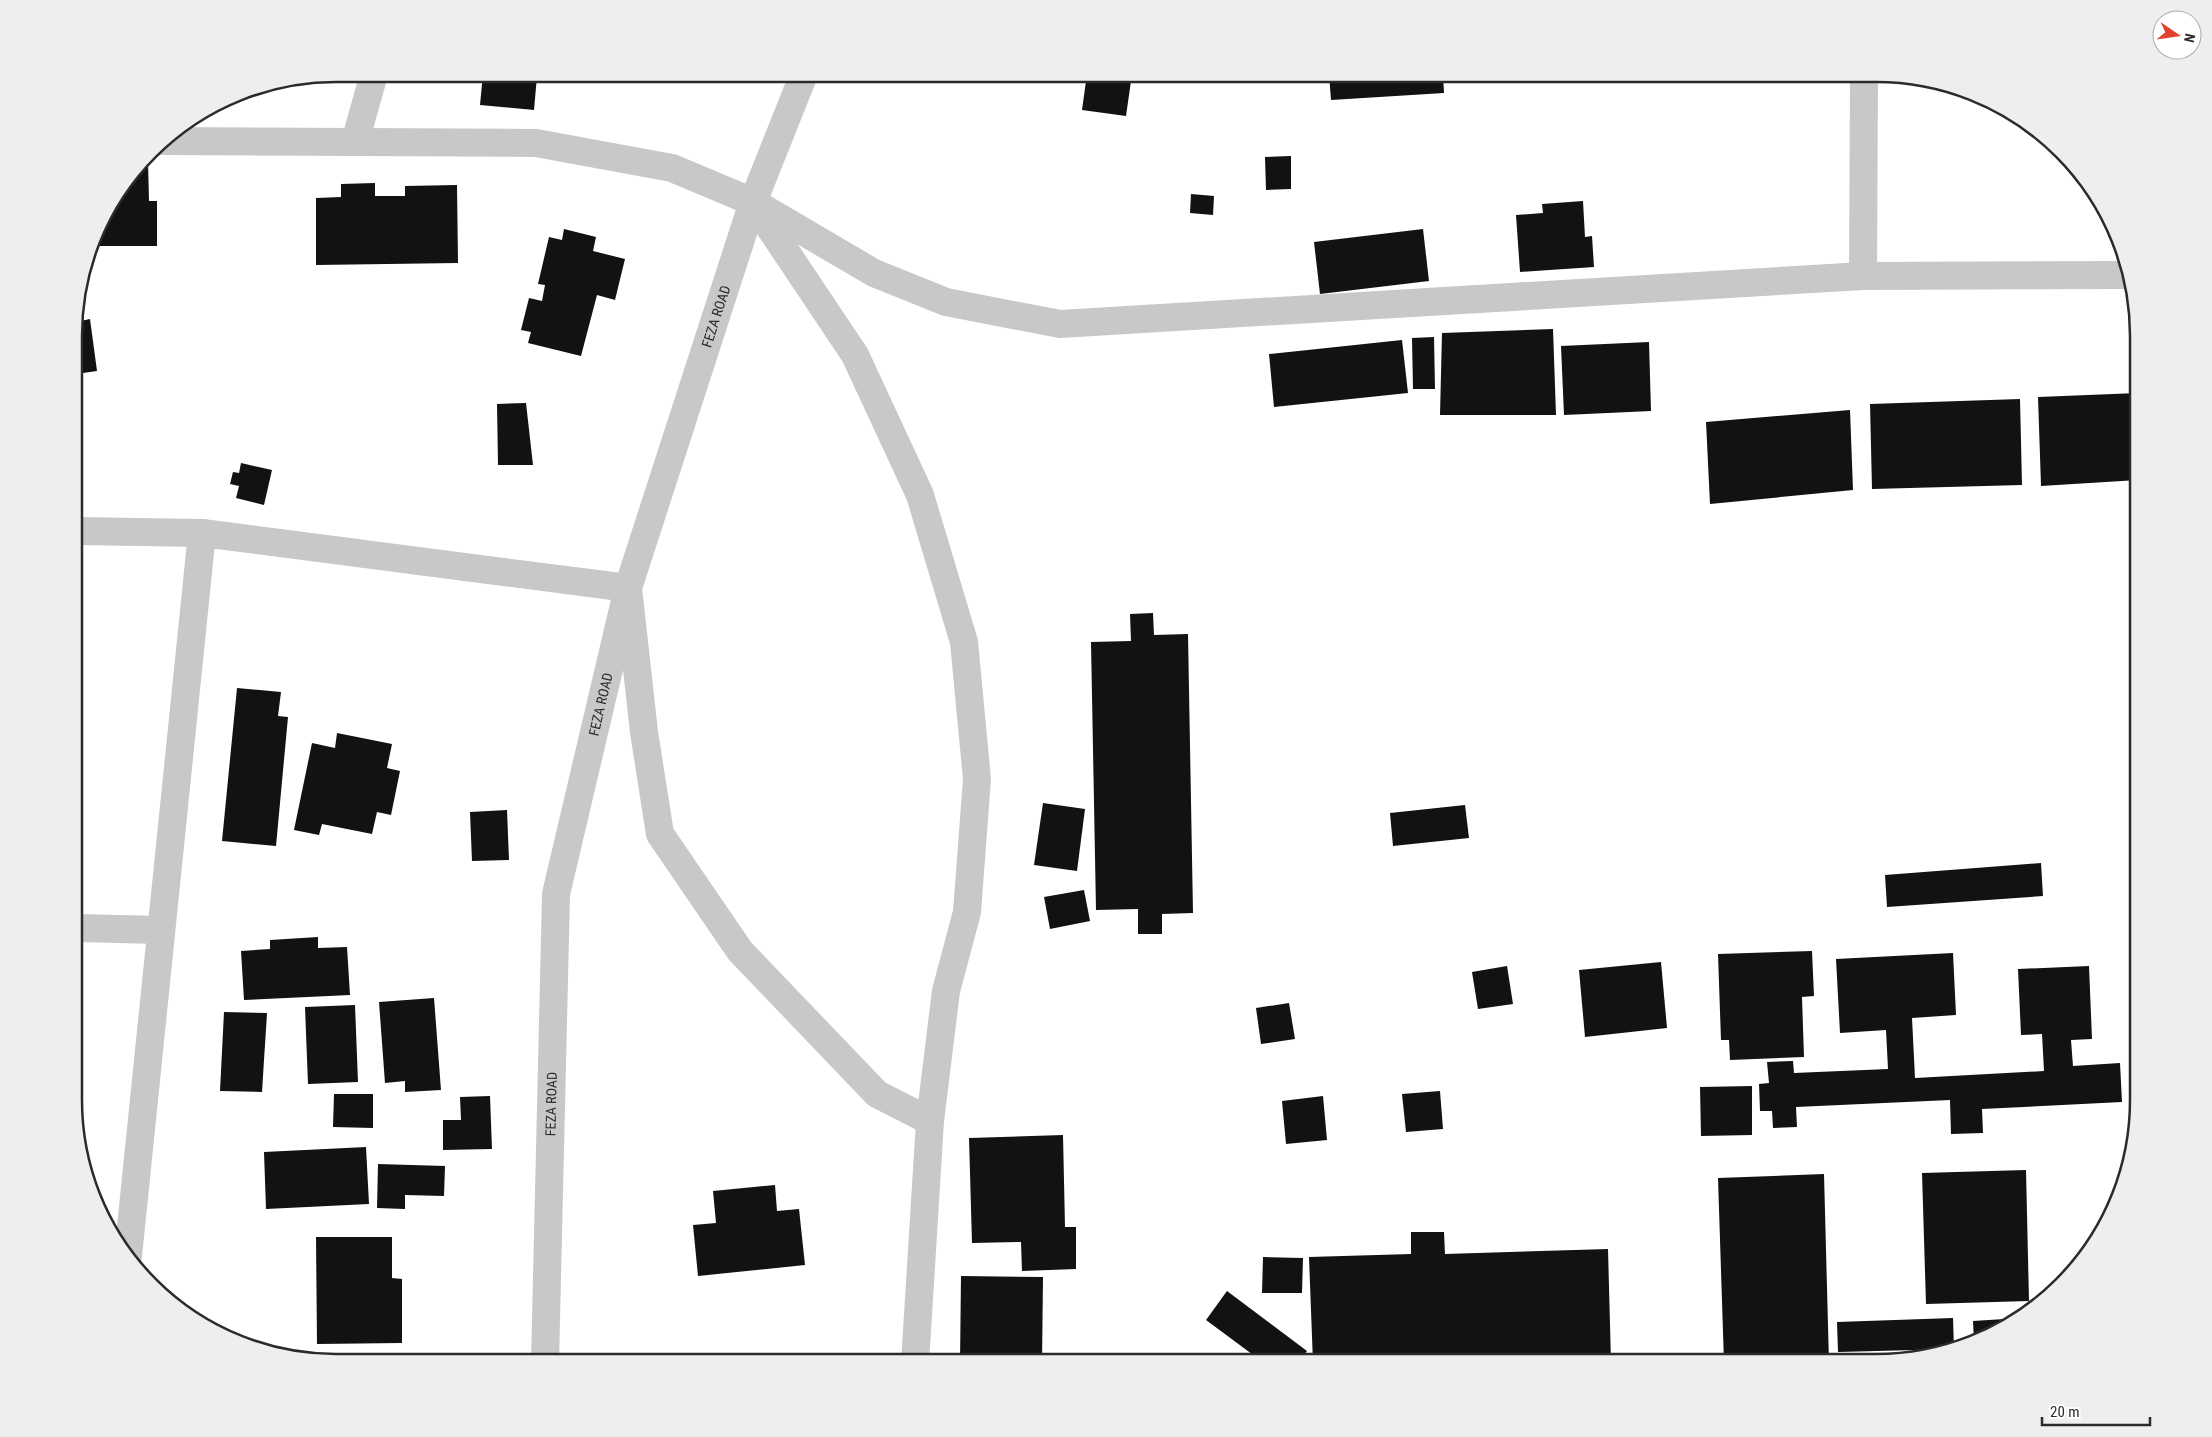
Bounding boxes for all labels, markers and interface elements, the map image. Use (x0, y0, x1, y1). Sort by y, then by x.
north arrow (2152, 10, 2202, 60)
text: N (2181, 32, 2198, 44)
street label: FEZA ROAD (698, 283, 733, 349)
street label: FEZA ROAD (585, 671, 616, 737)
street label: FEZA ROAD (542, 1072, 560, 1136)
scale bar (2042, 1394, 2150, 1426)
text: 20 m (2050, 1403, 2080, 1421)

